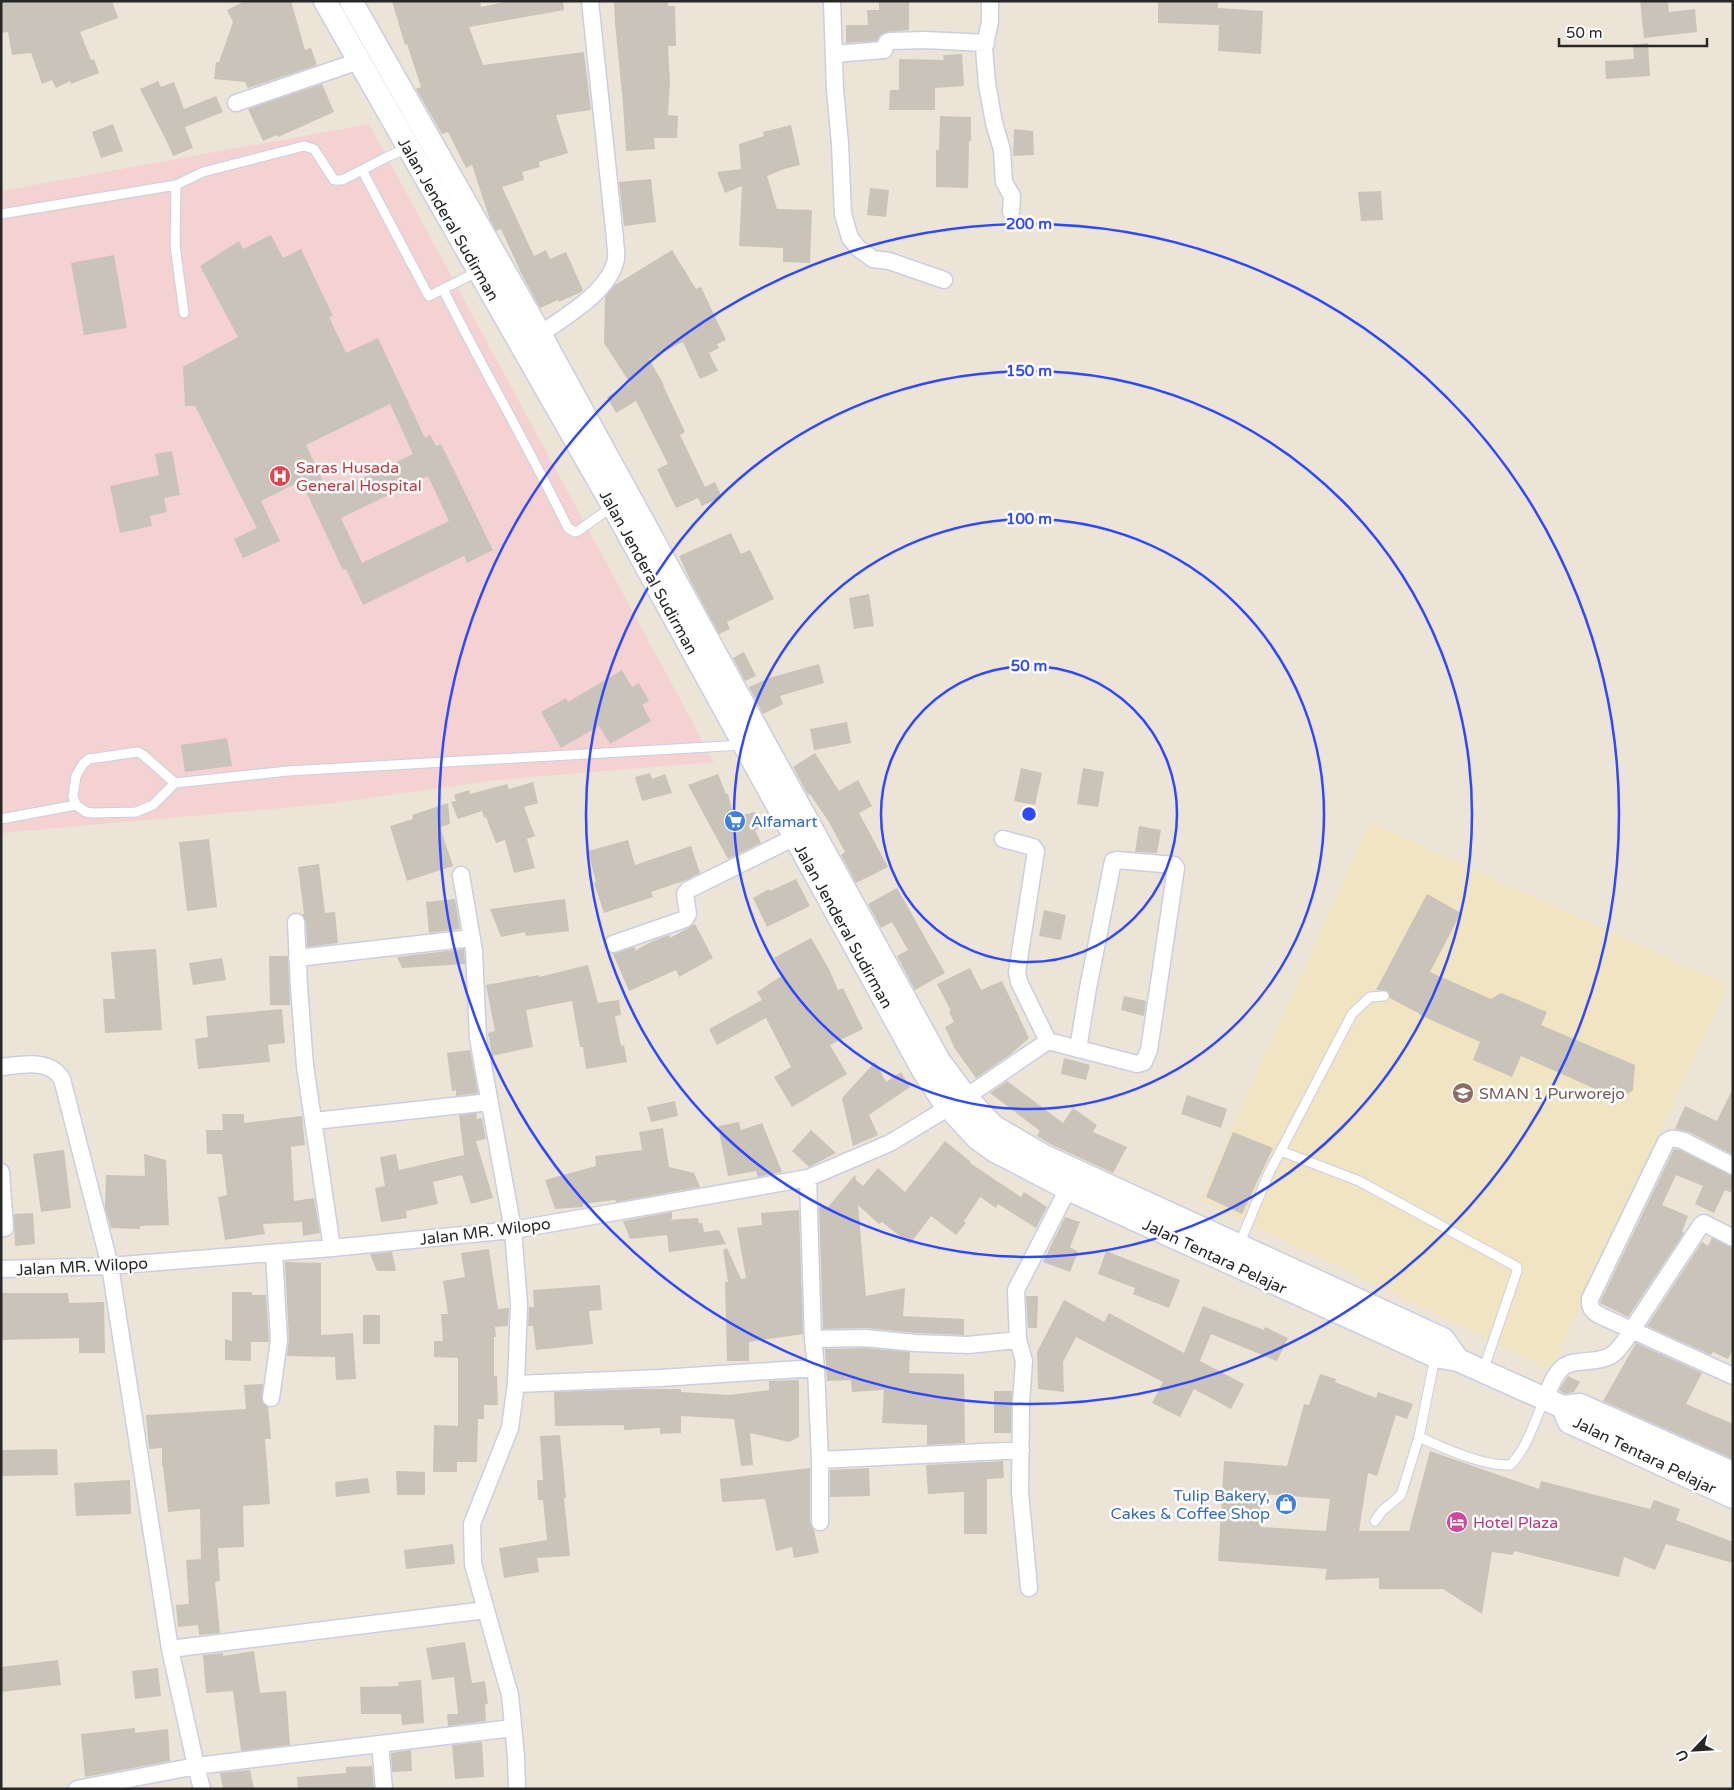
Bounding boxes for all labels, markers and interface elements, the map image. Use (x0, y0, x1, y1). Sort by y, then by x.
scale bar (1559, 15, 1706, 47)
text: 50 m (1566, 24, 1603, 42)
street label: Jalan Jenderal Sudirman (393, 134, 503, 305)
text: 200 m (1006, 215, 1052, 233)
text: 150 m (1006, 362, 1052, 380)
place label: Saras Husada General Hospital (296, 458, 422, 496)
hospital icon: Saras Husada General Hospital (268, 464, 292, 488)
street label: Jalan Jenderal Sudirman (595, 487, 702, 658)
text: 100 m (1006, 510, 1052, 528)
text: 50 m (1011, 657, 1047, 675)
centre of rings (1020, 805, 1038, 823)
supermarket icon: Alfamart (723, 809, 747, 833)
place label: Alfamart (751, 812, 818, 832)
street label: Jalan Jenderal Sudirman (790, 841, 897, 1012)
school or university icon: SMAN 1 Purworejo (1451, 1081, 1475, 1105)
place label: SMAN 1 Purworejo (1479, 1084, 1625, 1104)
street label: Jalan MR. Wilopo (418, 1214, 552, 1250)
street label: Jalan Tentara Pelajar (1139, 1215, 1291, 1299)
street label: Jalan MR. Wilopo (16, 1254, 149, 1280)
street label: Jalan Tentara Pelajar (1570, 1413, 1720, 1500)
place label: Tulip Bakery, Cakes & Coffee Shop (1111, 1486, 1270, 1524)
shop icon: Tulip Bakery, Cakes & Coffee Shop (1274, 1492, 1298, 1516)
hotel icon: Hotel Plaza (1445, 1510, 1469, 1534)
place label: Hotel Plaza (1473, 1513, 1558, 1533)
north arrow (1669, 1725, 1719, 1775)
text: U (1673, 1747, 1693, 1764)

